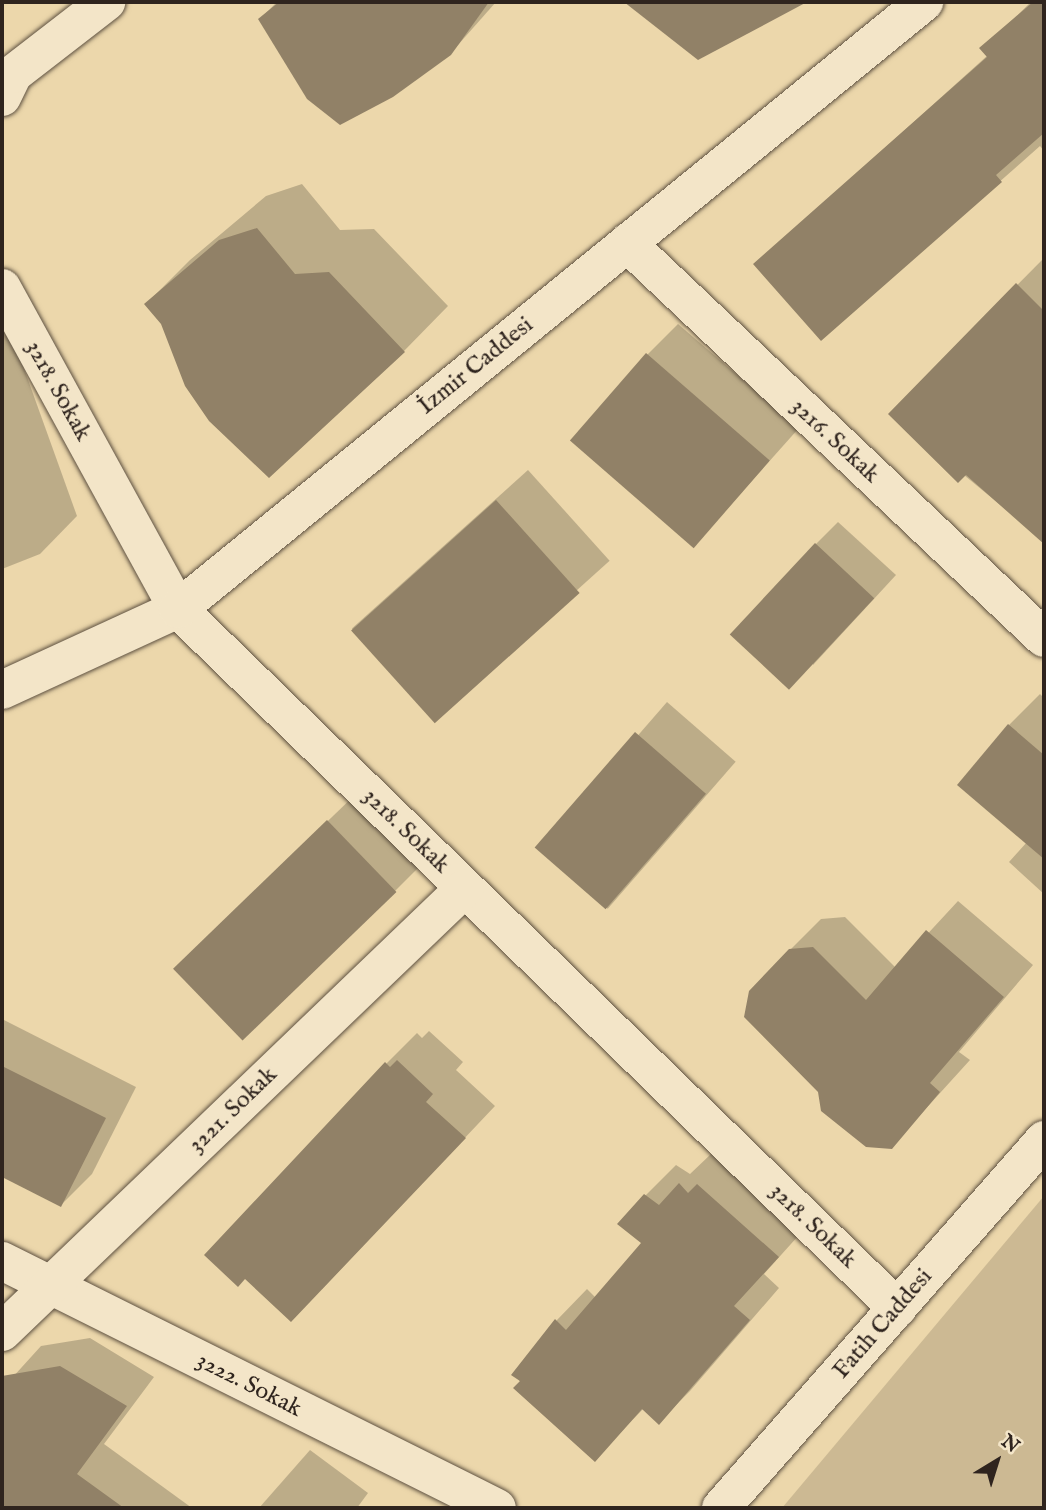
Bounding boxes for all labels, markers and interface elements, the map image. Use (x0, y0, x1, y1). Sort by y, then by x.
street label: İzmir Caddesi (413, 311, 539, 421)
street label: 3218. Sokak (19, 336, 97, 446)
street label: 3216. Sokak (785, 393, 885, 489)
street label: 3218. Sokak (356, 782, 456, 880)
street label: 3221. Sokak (183, 1061, 283, 1159)
street label: 3218. Sokak (763, 1177, 863, 1275)
street label: Fatih Caddesi (827, 1263, 939, 1385)
street label: 3222. Sokak (192, 1346, 306, 1424)
north arrow (962, 1426, 1032, 1496)
text: N (996, 1430, 1024, 1459)

